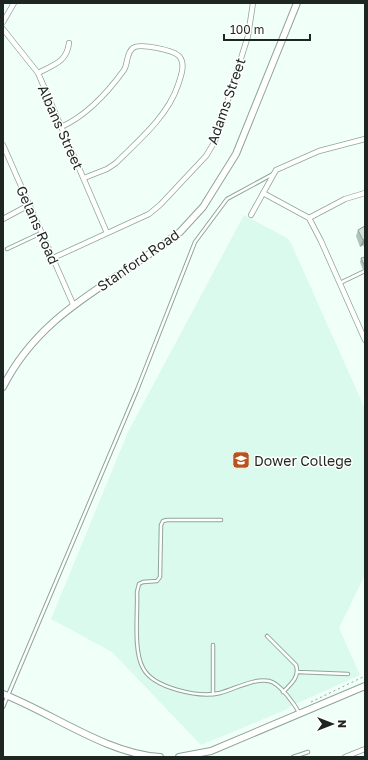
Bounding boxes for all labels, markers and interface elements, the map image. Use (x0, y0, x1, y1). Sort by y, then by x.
scale bar (224, 16, 310, 42)
text: 100 m (230, 22, 264, 37)
street label: Adams Street (203, 55, 249, 147)
street label: Albans Street (35, 82, 87, 172)
street label: Gelans Road (13, 183, 63, 267)
street label: Stanford Road (94, 226, 182, 294)
school or university icon: Dower College (231, 450, 251, 470)
place label: Dower College (254, 452, 352, 469)
north arrow (312, 704, 352, 744)
text: N (336, 720, 349, 728)

